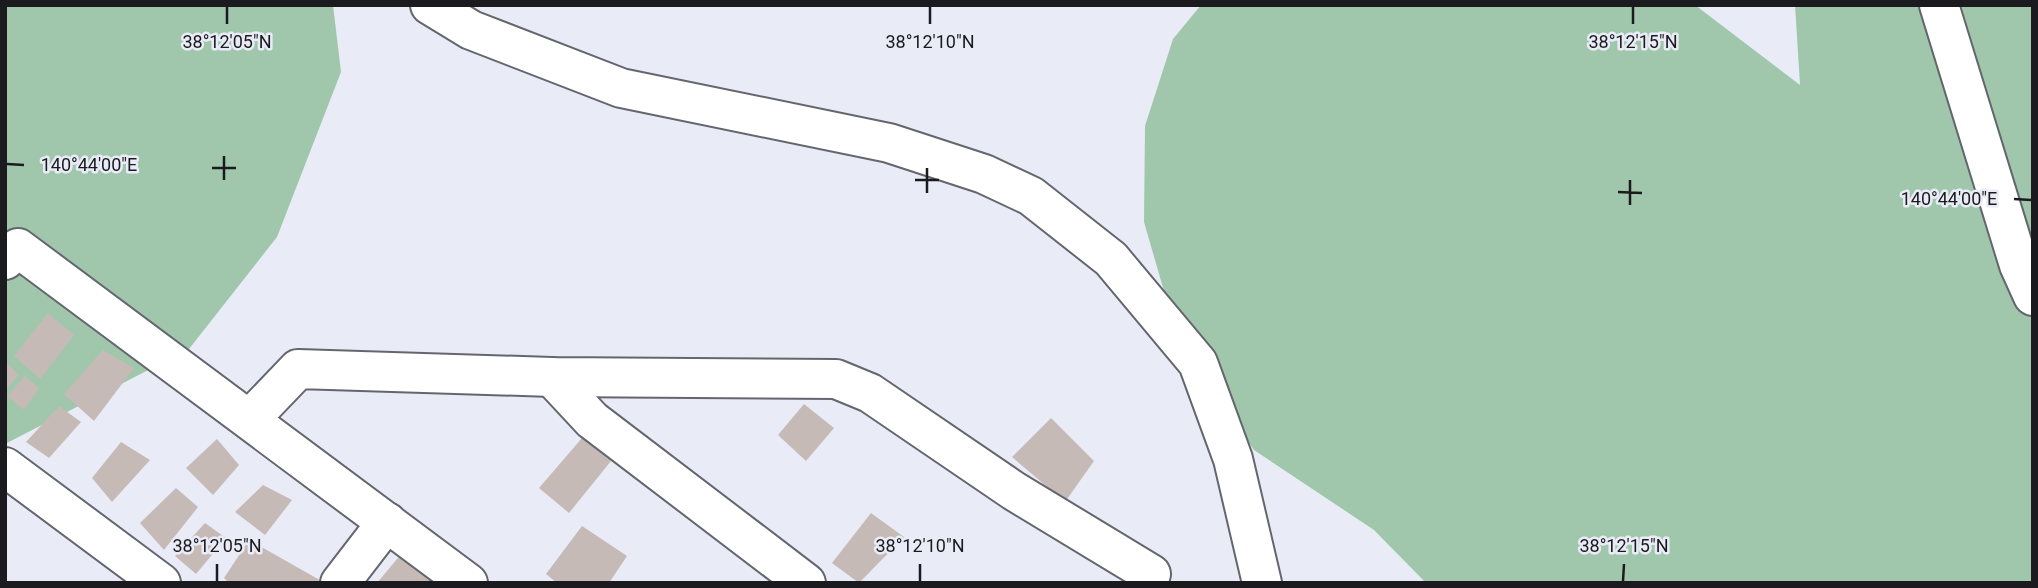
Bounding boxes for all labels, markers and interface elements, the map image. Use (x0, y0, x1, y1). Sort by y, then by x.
text: 38°12'05"N (182, 31, 272, 52)
text: 38°12'10"N (885, 31, 975, 52)
text: 38°12'15"N (1588, 31, 1678, 52)
text: 140°44'00"E (41, 154, 137, 175)
text: 140°44'00"E (1901, 188, 1997, 209)
text: 38°12'05"N (172, 535, 262, 556)
text: 38°12'10"N (875, 535, 965, 556)
text: 38°12'15"N (1579, 535, 1669, 556)

